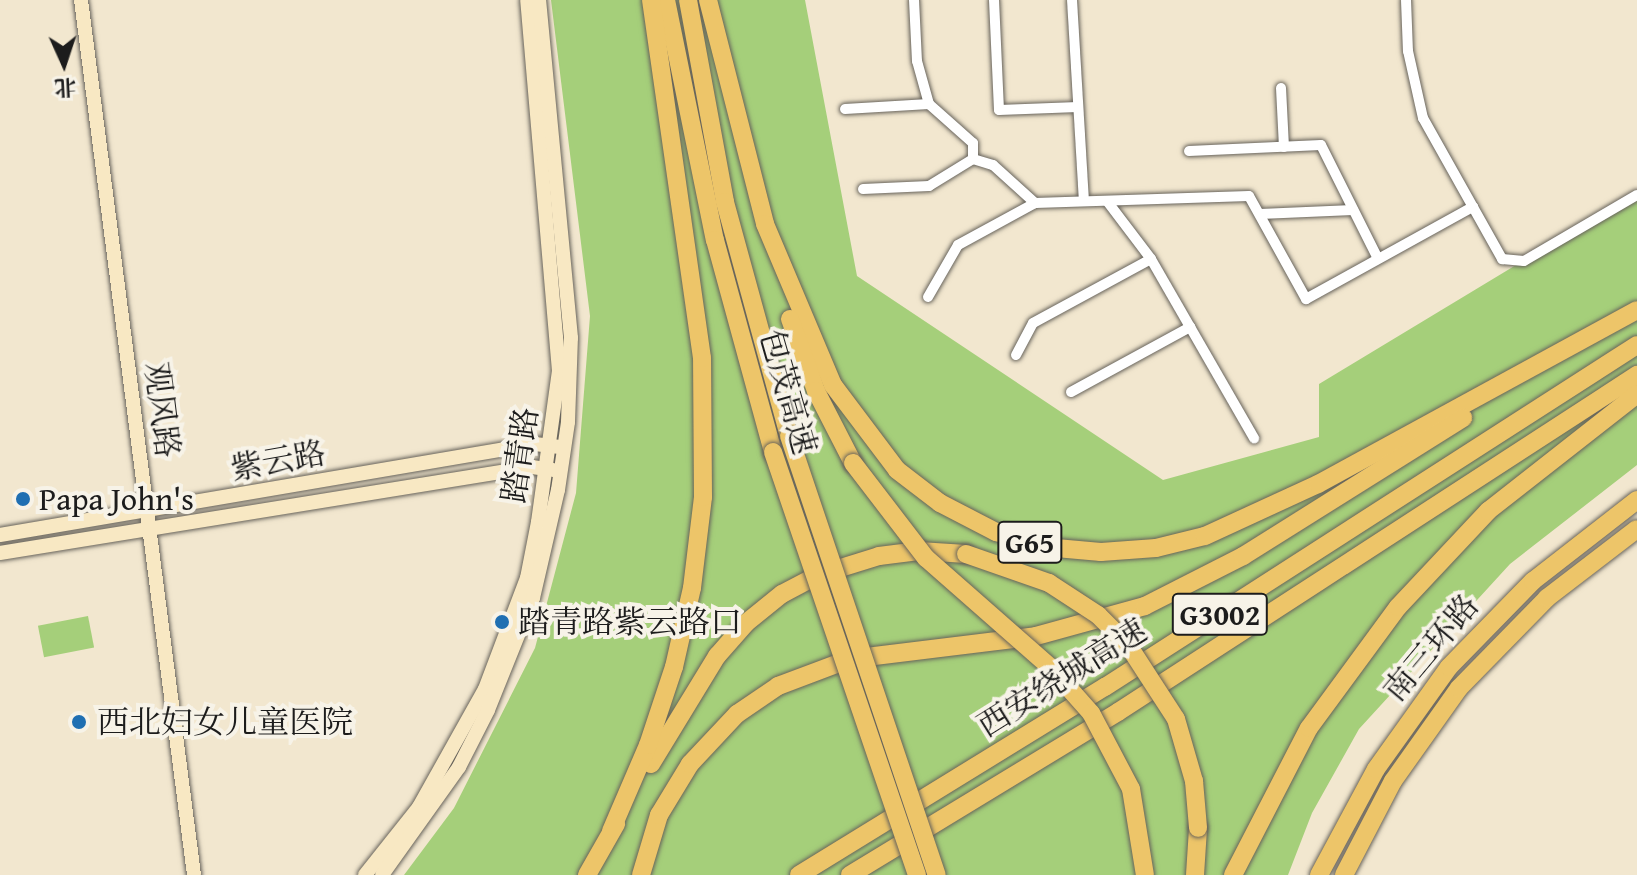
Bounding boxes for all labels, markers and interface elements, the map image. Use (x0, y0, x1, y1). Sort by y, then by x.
north arrow (24, 24, 104, 104)
text: 北 (53, 71, 77, 105)
street label: 包茂高速 (752, 325, 824, 459)
street label: 观风路 (137, 360, 187, 460)
street label: 踏青路 (494, 405, 546, 505)
street label: 紫云路 (227, 434, 329, 488)
place label: Papa John's (39, 480, 194, 518)
marker: Papa John's (14, 490, 32, 508)
road number: G65 (996, 516, 1064, 568)
street label: 南三环路 (1375, 587, 1487, 709)
road number: G3002 (1170, 588, 1270, 640)
place label: 踏青路紫云路口 (518, 603, 742, 641)
street label: 西安绕城高速 (970, 611, 1154, 745)
marker: 踏青路紫云路口 (493, 613, 511, 631)
place label: 西北妇女儿童医院 (97, 703, 353, 741)
marker: 西北妇女儿童医院 (68, 711, 90, 733)

